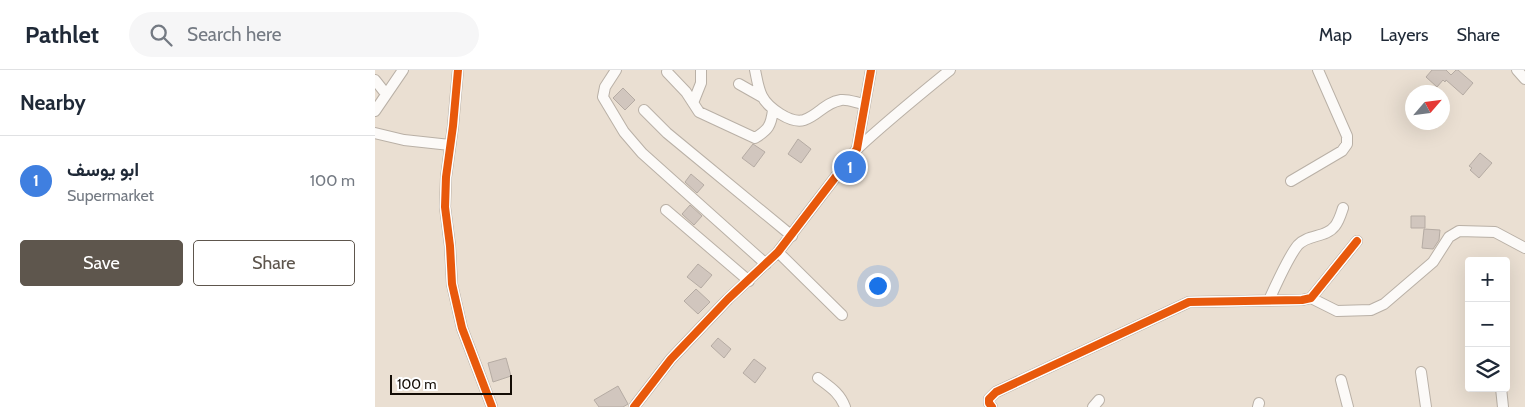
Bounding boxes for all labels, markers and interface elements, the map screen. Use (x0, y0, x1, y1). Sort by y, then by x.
search box (129, 12, 479, 57)
text: Pathlet (25, 20, 99, 49)
icon: search (147, 21, 175, 49)
text: Search here (187, 23, 281, 46)
text: Map (1319, 24, 1352, 46)
text: Layers (1380, 24, 1429, 46)
text: Share (1457, 24, 1500, 46)
north arrow (1405, 85, 1450, 130)
text: Nearby (20, 90, 86, 115)
pin: 1 (834, 148, 866, 186)
text: ابو يوسف (67, 158, 139, 181)
text: 1 (33, 171, 39, 190)
text: 100 m (310, 171, 355, 190)
text: Supermarket (67, 186, 154, 205)
button: Save (20, 240, 183, 286)
button: Share (193, 240, 355, 286)
map controls (1465, 257, 1510, 392)
button: + (1465, 257, 1510, 302)
your location (865, 273, 891, 299)
button: − (1465, 302, 1510, 347)
button: layers (1465, 347, 1510, 392)
scale bar (390, 372, 513, 395)
text: 100 m (397, 375, 437, 393)

